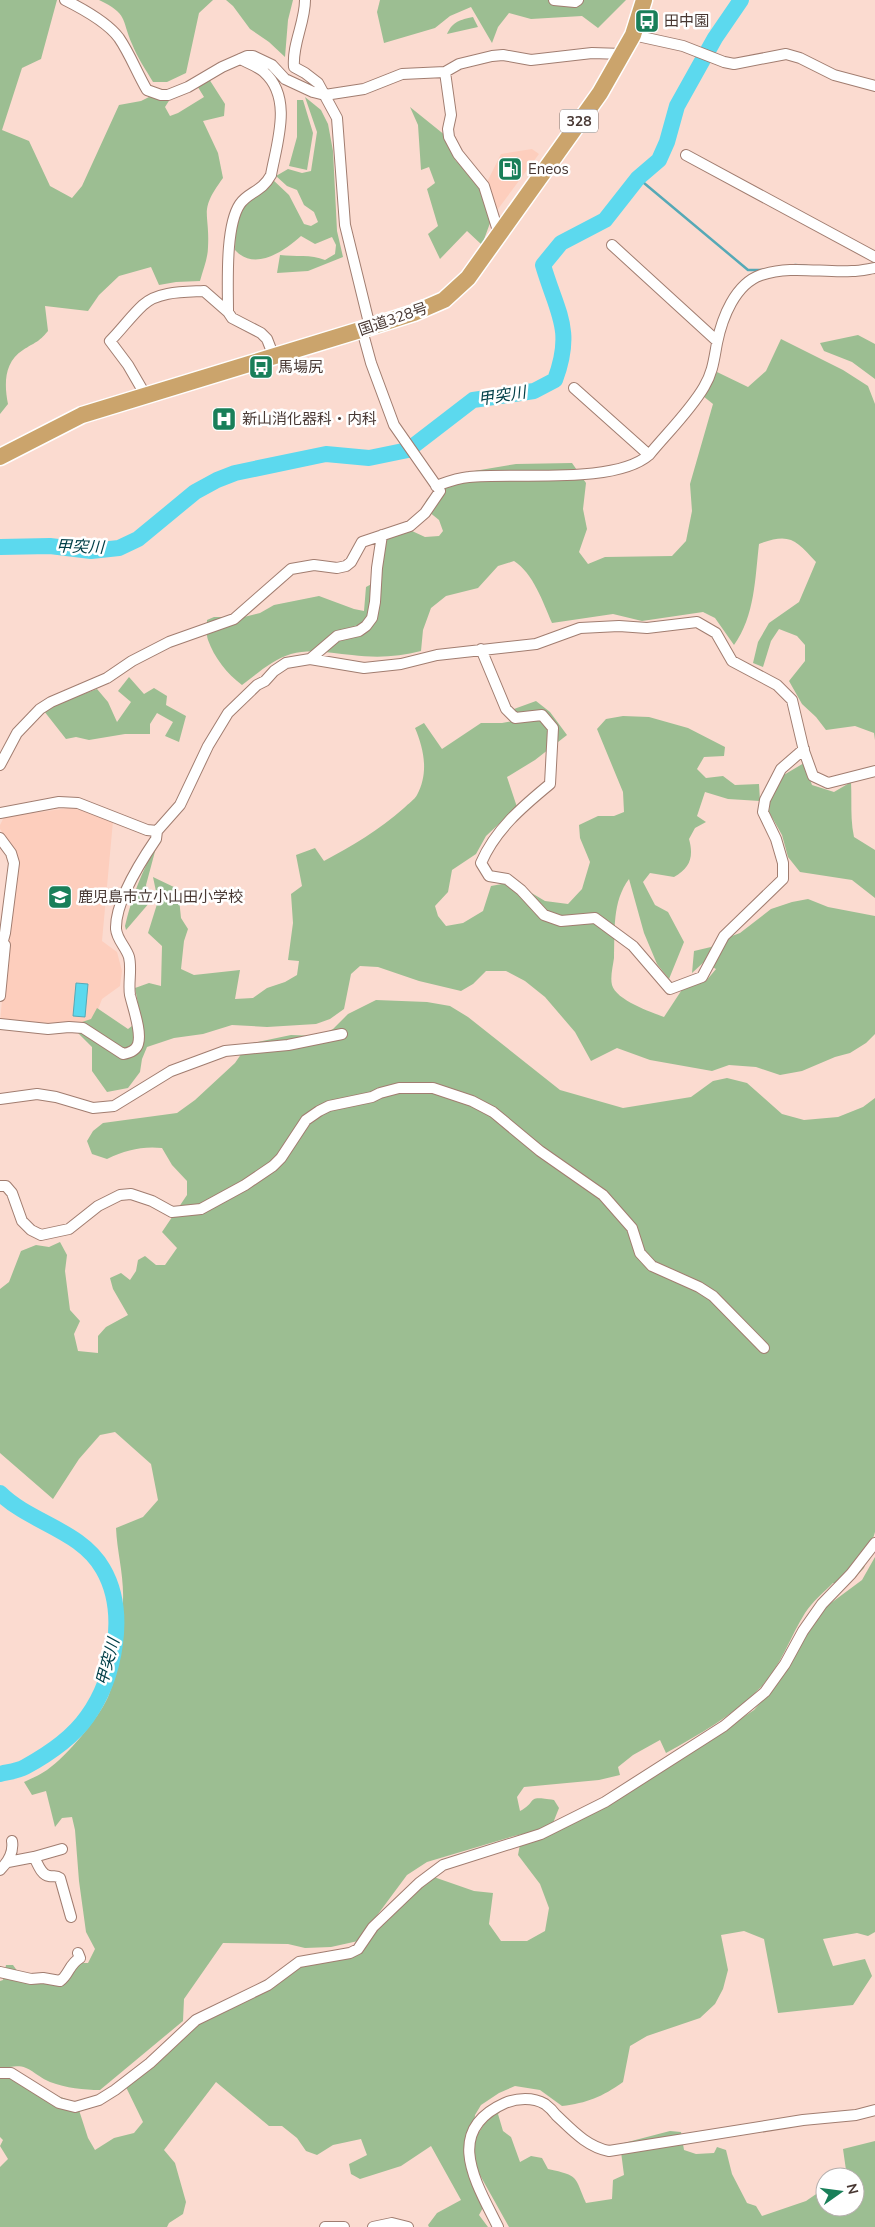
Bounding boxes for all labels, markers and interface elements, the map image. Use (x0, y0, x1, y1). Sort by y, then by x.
bus stop icon: 田中園 (634, 8, 660, 34)
place label: 田中園 (664, 11, 709, 31)
road number: 328 (560, 110, 598, 132)
fuel station icon: Eneos (497, 156, 523, 182)
place label: Eneos (528, 159, 569, 179)
street label: 国道328号 (356, 298, 430, 340)
bus stop icon: 馬場尻 (248, 354, 274, 380)
place label: 馬場尻 (278, 357, 323, 377)
water label: 甲突川 (477, 381, 529, 411)
hospital icon: 新山消化器科・内科 (211, 406, 237, 432)
place label: 新山消化器科・内科 (242, 409, 377, 429)
water label: 甲突川 (56, 535, 106, 559)
school or university icon: 鹿児島市立小山田小学校 (47, 884, 73, 910)
place label: 鹿児島市立小山田小学校 (78, 887, 243, 907)
water label: 甲突川 (91, 1634, 125, 1688)
north arrow (815, 2167, 865, 2217)
text: N (842, 2182, 863, 2196)

